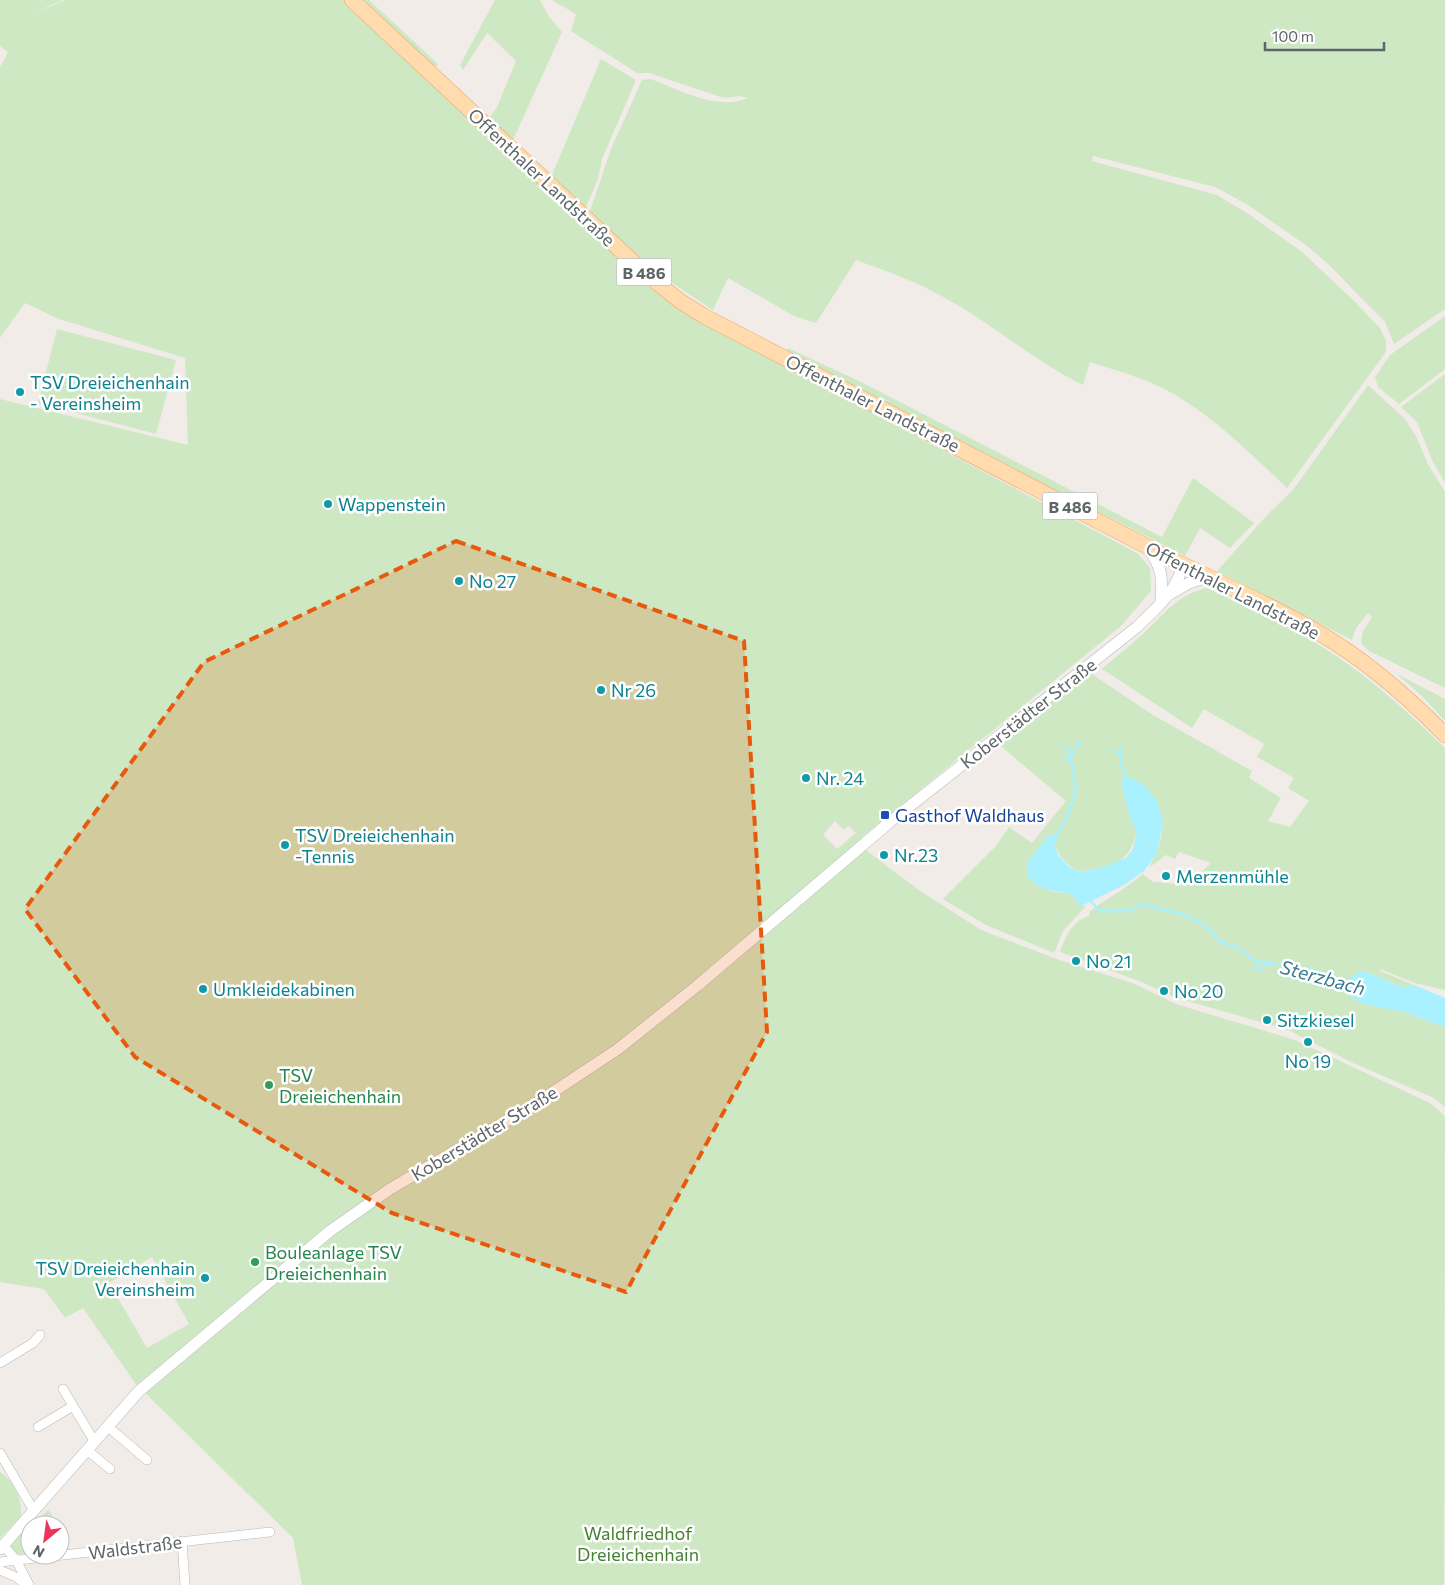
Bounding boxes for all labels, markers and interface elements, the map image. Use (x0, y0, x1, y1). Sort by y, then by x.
scale bar (1265, 20, 1384, 52)
text: 100 m (1272, 27, 1314, 45)
street label: Offenthaler Landstraße (464, 103, 620, 251)
road number: B 486 (616, 258, 672, 286)
street label: Offenthaler Landstraße (782, 350, 964, 456)
place label: TSV Dreieichenhain - Vereinsheim (30, 371, 190, 414)
marker: TSV Dreieichenhain - Vereinsheim (14, 386, 26, 398)
road number: B 486 (1042, 492, 1098, 520)
place label: Wappenstein (338, 493, 446, 515)
marker: Wappenstein (322, 498, 334, 510)
street label: Offenthaler Landstraße (1142, 537, 1324, 643)
place label: No 27 (469, 570, 516, 592)
marker: No 27 (453, 575, 465, 587)
street label: Koberstädter Straße (956, 653, 1100, 773)
place label: Nr 26 (611, 679, 656, 701)
marker: Nr 26 (595, 684, 607, 696)
place label: Nr. 24 (816, 767, 864, 789)
marker: Nr. 24 (800, 772, 812, 784)
place label: Gasthof Waldhaus (895, 804, 1044, 826)
marker: Gasthof Waldhaus (879, 809, 891, 821)
place label: TSV Dreieichenhain -Tennis (295, 824, 455, 867)
marker: TSV Dreieichenhain -Tennis (279, 839, 291, 851)
place label: Nr.23 (894, 844, 938, 866)
marker: Nr.23 (878, 849, 890, 861)
place label: Merzenmühle (1176, 865, 1289, 887)
marker: Merzenmühle (1160, 870, 1172, 882)
place label: No 21 (1086, 950, 1131, 972)
marker: No 21 (1070, 955, 1082, 967)
water label: Sterzbach (1278, 955, 1368, 999)
place label: Umkleidekabinen (213, 978, 355, 1000)
place label: No 20 (1174, 980, 1223, 1002)
marker: Umkleidekabinen (197, 983, 209, 995)
marker: No 20 (1158, 985, 1170, 997)
place label: Sitzkiesel (1277, 1009, 1355, 1031)
marker: Sitzkiesel (1261, 1014, 1273, 1026)
marker: No 19 (1302, 1036, 1314, 1048)
place label: No 19 (1285, 1050, 1331, 1072)
place label: TSV Dreieichenhain (279, 1064, 401, 1107)
marker: TSV Dreieichenhain (263, 1079, 275, 1091)
street label: Koberstädter Straße (407, 1081, 561, 1185)
place label: Bouleanlage TSV Dreieichenhain (265, 1241, 402, 1284)
marker: Bouleanlage TSV Dreieichenhain (249, 1256, 261, 1268)
place label: TSV Dreieichenhain Vereinsheim (35, 1257, 195, 1300)
marker: TSV Dreieichenhain Vereinsheim (199, 1272, 211, 1284)
north arrow (20, 1515, 70, 1565)
park label: Waldfriedhof Dreieichenhain (577, 1522, 699, 1565)
street label: Waldstraße (87, 1530, 183, 1564)
text: N (30, 1542, 47, 1562)

